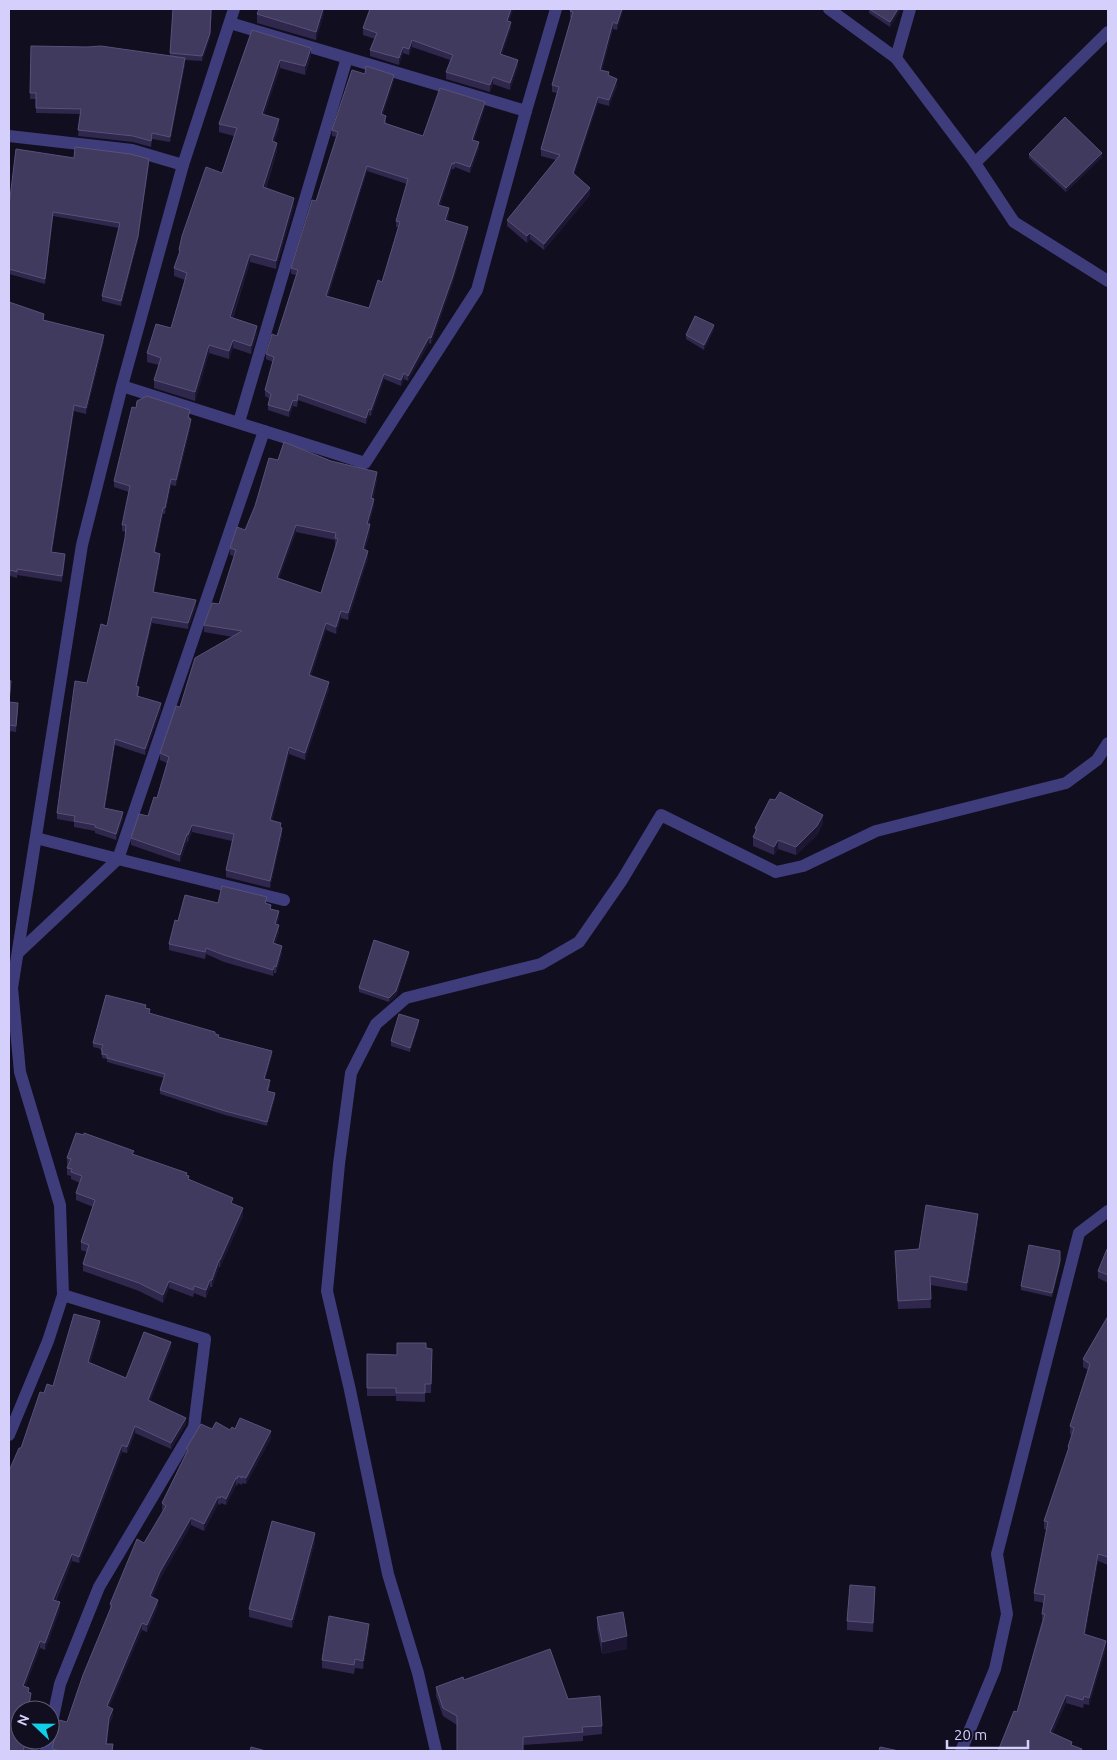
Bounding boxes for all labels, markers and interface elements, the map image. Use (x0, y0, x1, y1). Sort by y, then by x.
north arrow (10, 1700, 60, 1750)
text: N (14, 1712, 32, 1728)
scale bar (947, 1718, 1028, 1750)
text: 20 m (954, 1726, 987, 1743)

